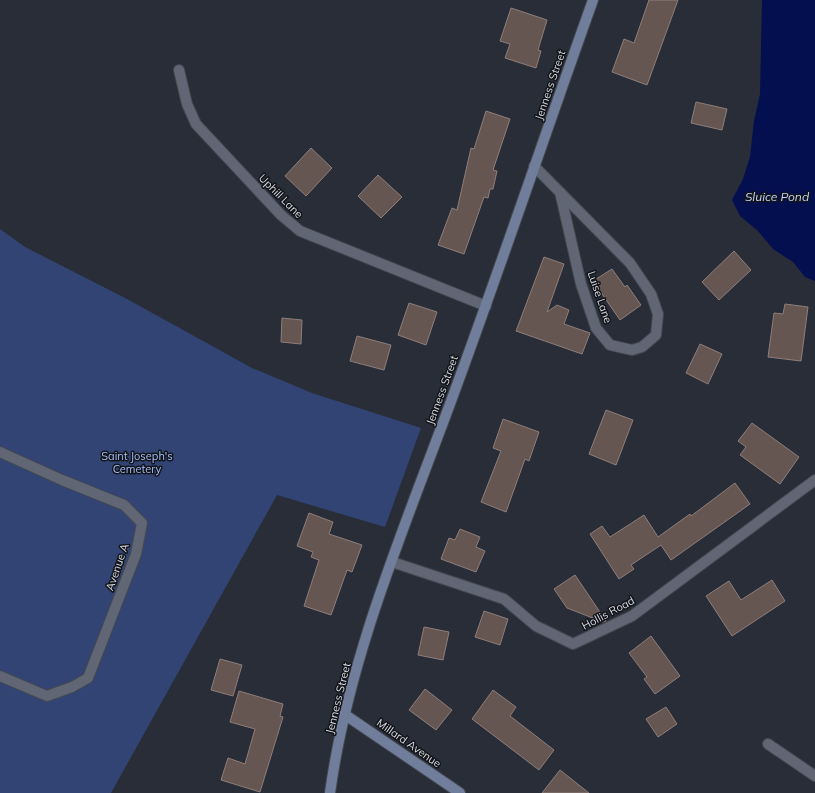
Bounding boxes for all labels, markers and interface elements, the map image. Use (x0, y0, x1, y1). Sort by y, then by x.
street label: Jenness Street (532, 48, 568, 122)
street label: Uphill Lane (256, 171, 306, 221)
water label: Sluice Pond (745, 189, 810, 204)
street label: Luise Lane (585, 269, 615, 325)
street label: Jenness Street (423, 353, 461, 427)
park label: Saint Joseph's Cemetery (101, 449, 173, 476)
street label: Avenue A (102, 541, 132, 593)
street label: Hollis Road (579, 593, 637, 633)
street label: Jenness Street (322, 661, 354, 735)
street label: Millard Avenue (374, 716, 444, 770)

